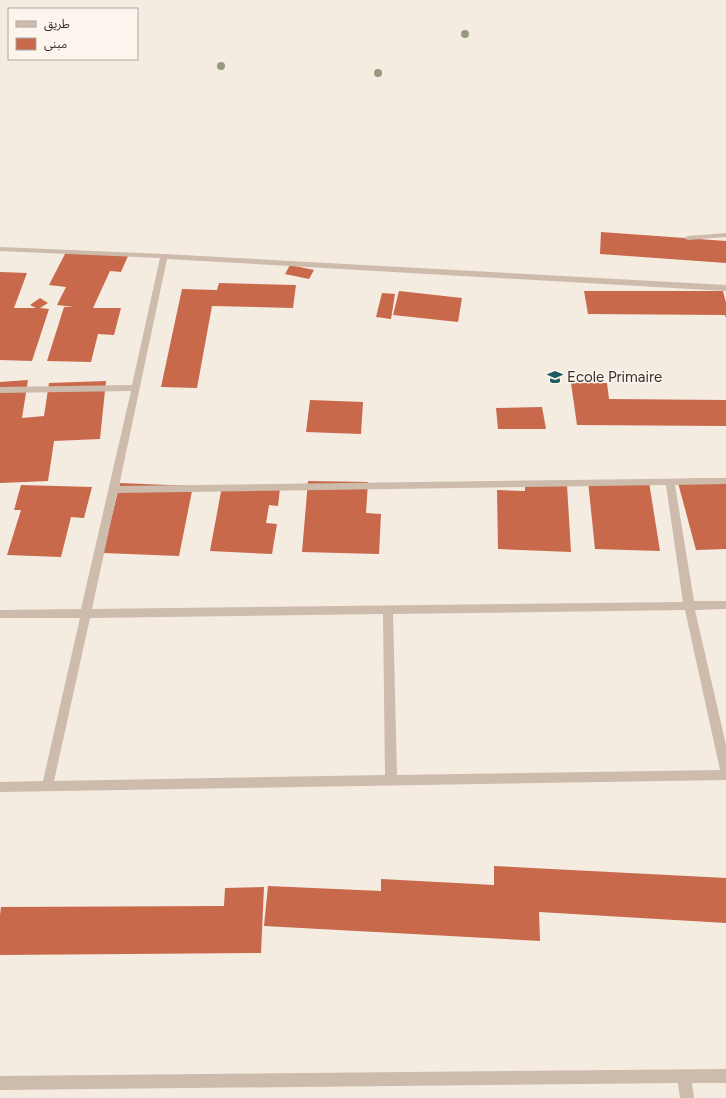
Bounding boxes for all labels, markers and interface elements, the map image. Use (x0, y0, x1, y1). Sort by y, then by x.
legend (8, 8, 138, 60)
text: طريق (44, 17, 70, 32)
text: مبنى (44, 37, 67, 51)
school or university icon: Ecole Primaire (546, 368, 564, 386)
place label: Ecole Primaire (567, 368, 662, 386)

